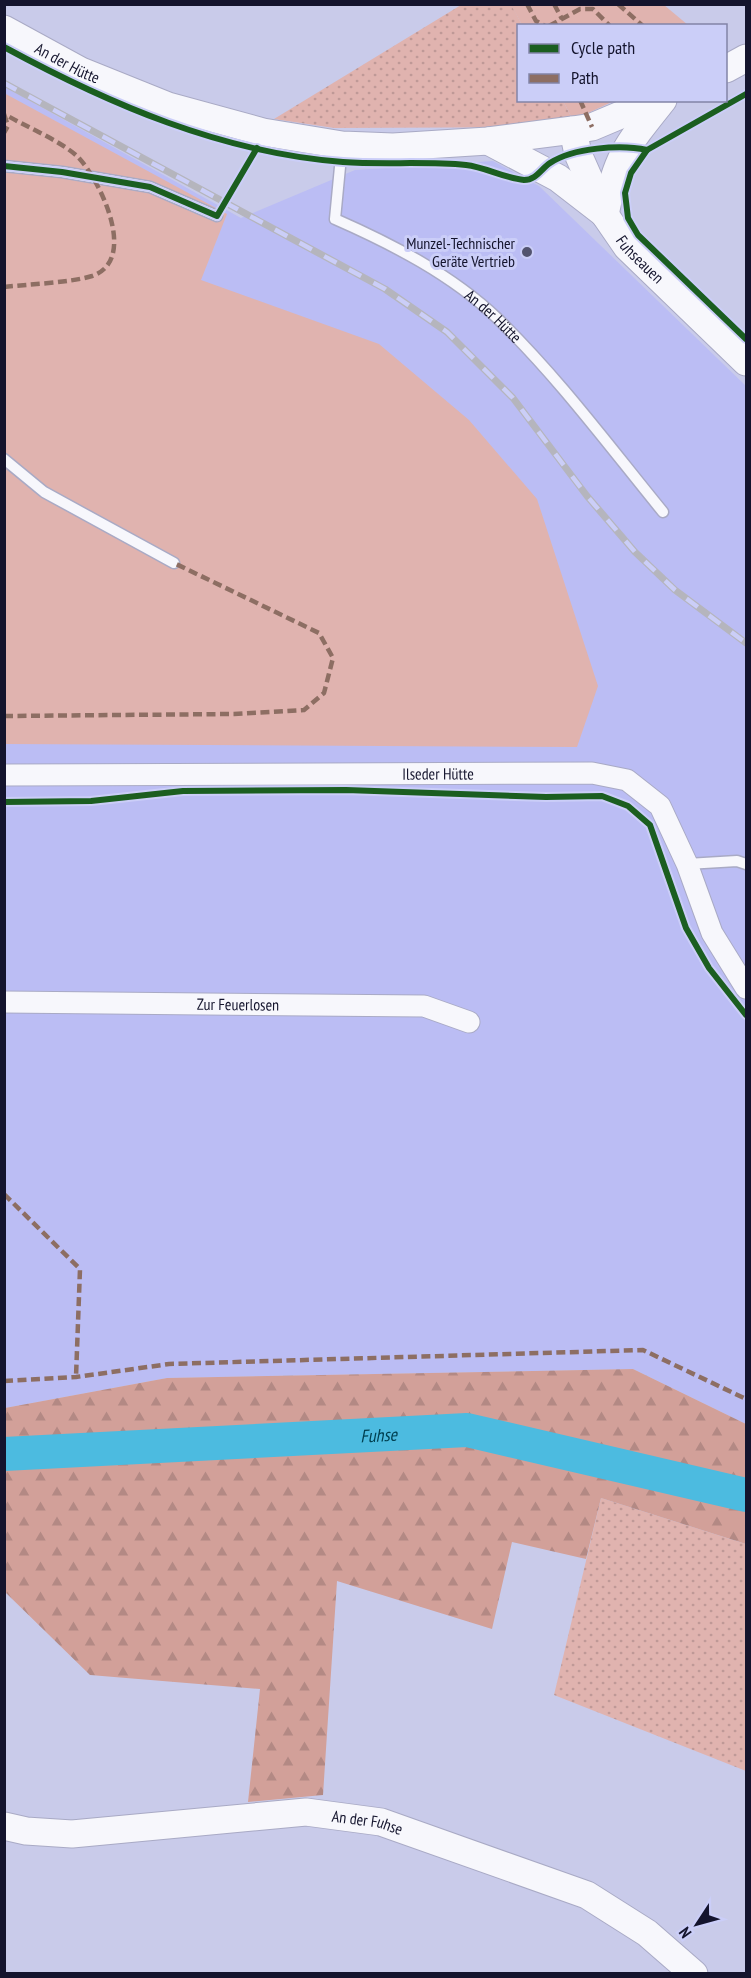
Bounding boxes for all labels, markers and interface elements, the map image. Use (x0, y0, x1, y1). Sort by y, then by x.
legend (517, 24, 727, 102)
text: Cycle path (571, 36, 635, 59)
street label: An der Hütte (32, 38, 103, 88)
text: Path (571, 66, 599, 89)
street label: Fuhseauen (612, 232, 668, 287)
place label: Munzel-Technischer Geräte Vertrieb (406, 233, 516, 271)
marker: Munzel-Technischer Geräte Vertrieb (520, 245, 534, 259)
street label: An der Hütte (461, 285, 526, 347)
street label: Ilseder Hütte (402, 763, 474, 784)
street label: Zur Feuerlosen (197, 994, 279, 1015)
water label: Fuhse (360, 1422, 399, 1447)
street label: An der Fuhse (331, 1806, 406, 1839)
north arrow (667, 1894, 727, 1954)
text: N (674, 1923, 695, 1942)

